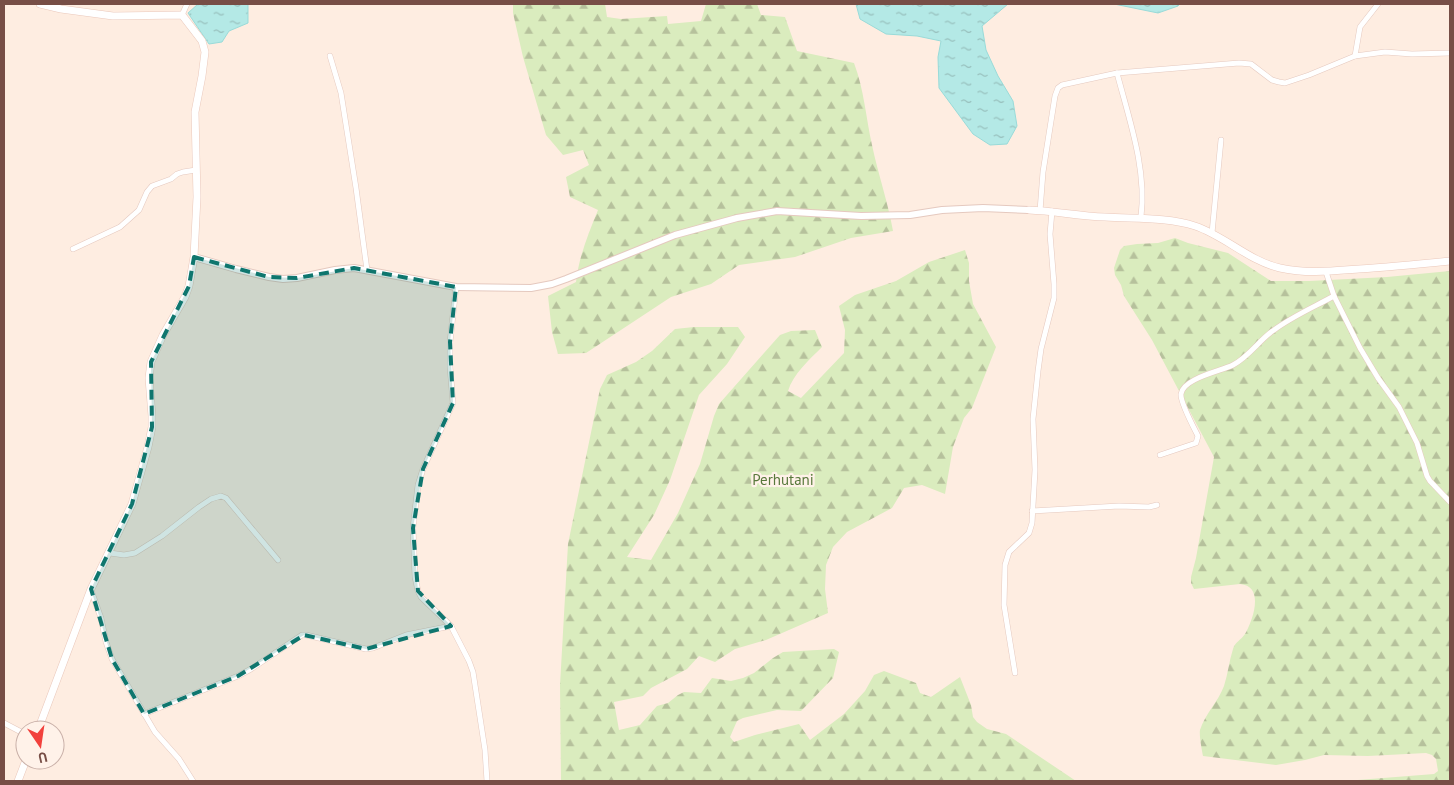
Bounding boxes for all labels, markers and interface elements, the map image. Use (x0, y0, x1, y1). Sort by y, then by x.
park label: Perhutani (752, 470, 814, 489)
north arrow (15, 720, 65, 770)
text: U (37, 748, 49, 767)

